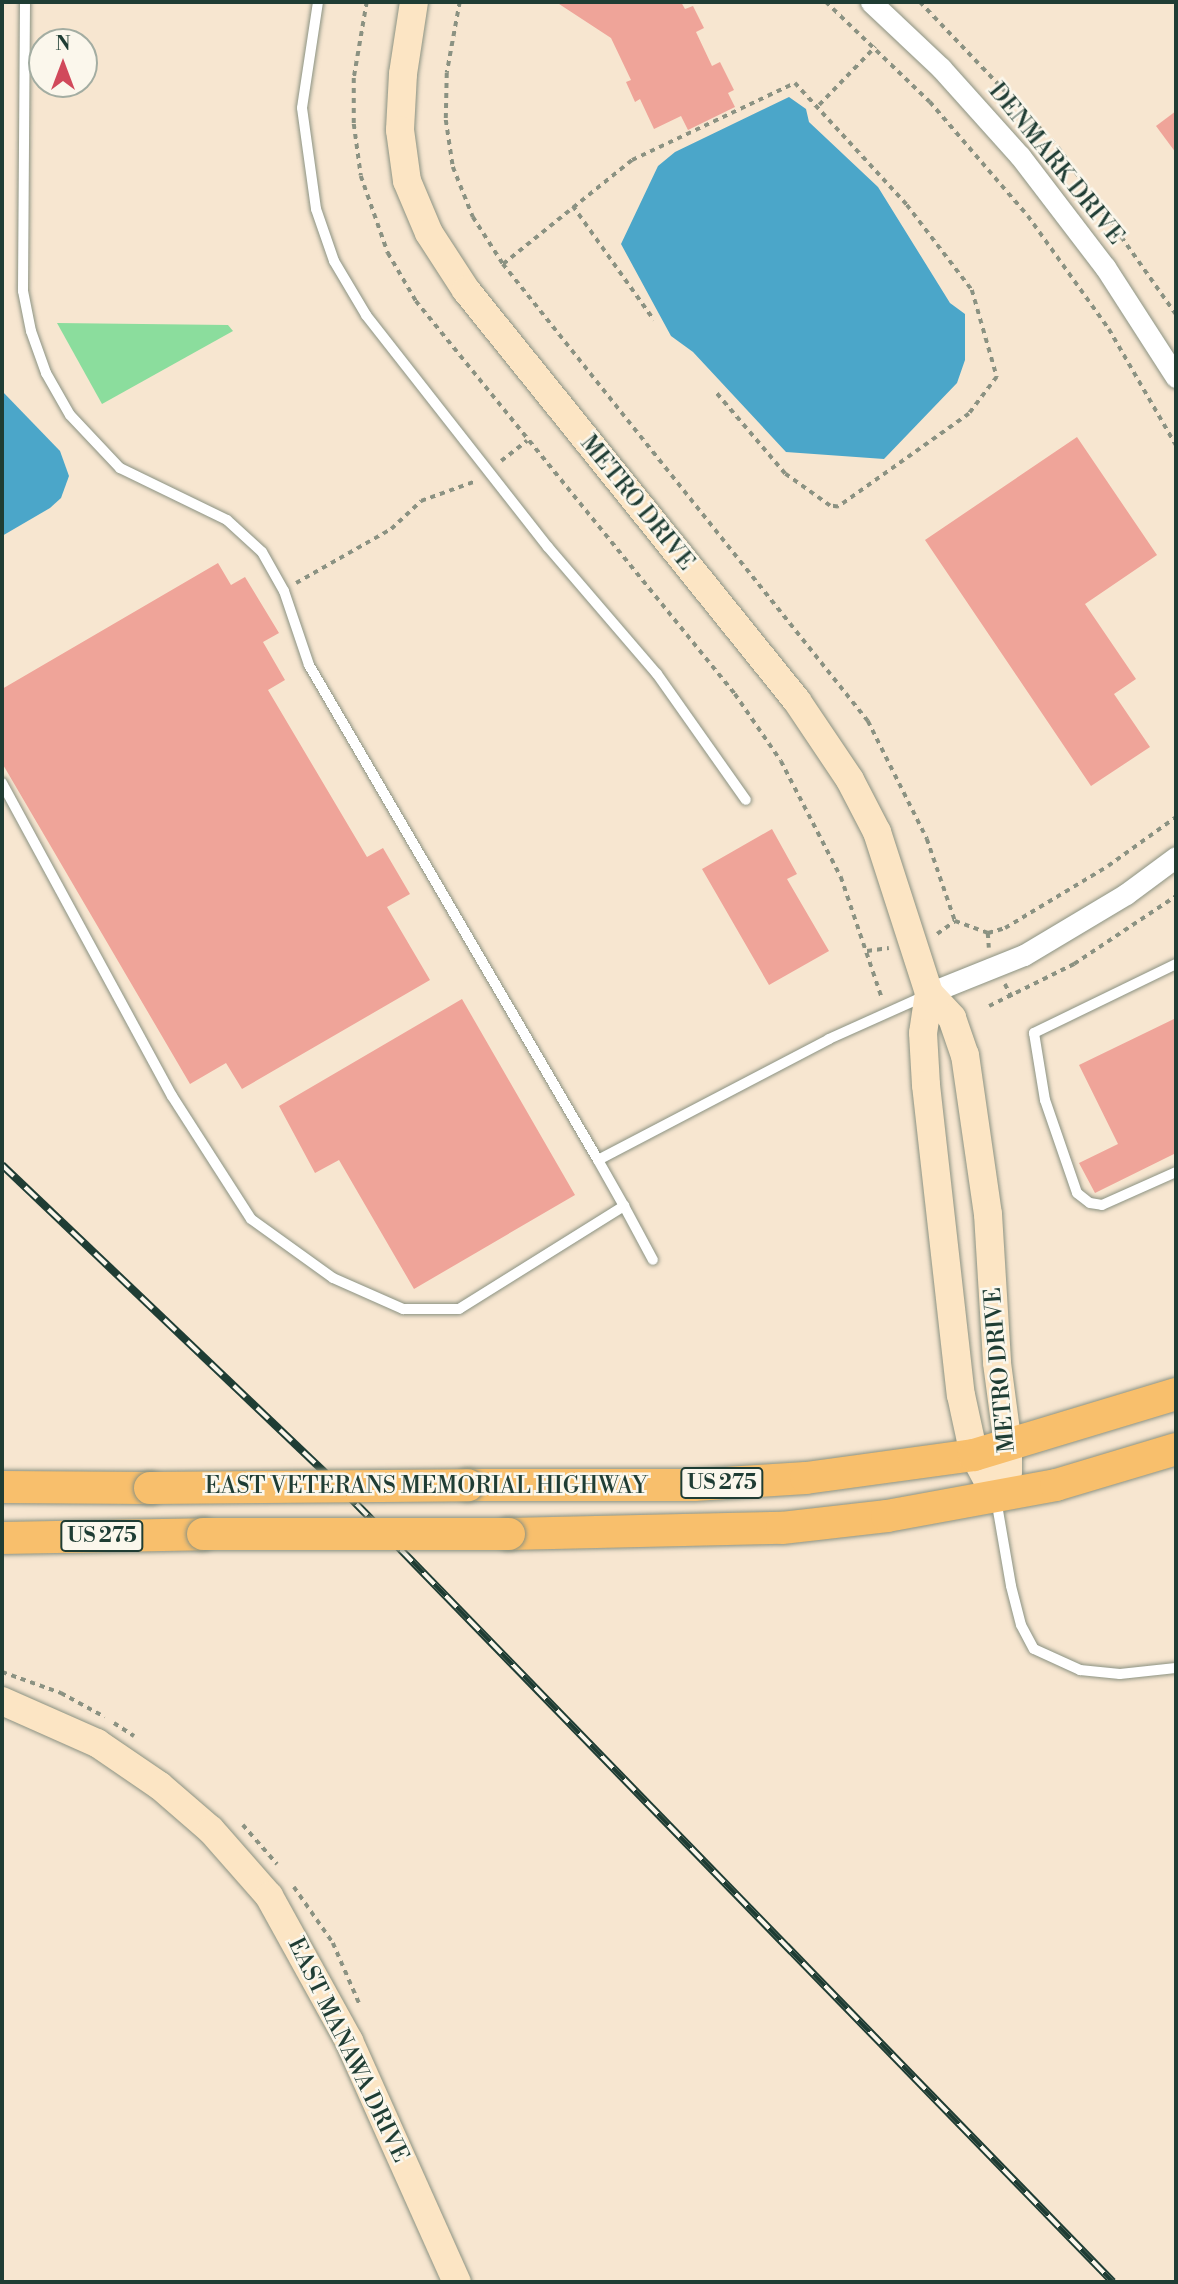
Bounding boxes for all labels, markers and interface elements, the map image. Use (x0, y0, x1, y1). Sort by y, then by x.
north arrow (28, 28, 98, 98)
text: N (55, 32, 71, 56)
street label: DENMARK DRIVE (983, 78, 1129, 250)
street label: METRO DRIVE (574, 430, 700, 576)
street label: METRO DRIVE (979, 1286, 1021, 1454)
road number: US 275 (680, 1466, 764, 1500)
street label: EAST VETERANS MEMORIAL HIGHWAY (205, 1472, 647, 1500)
road number: US 275 (60, 1518, 144, 1554)
street label: EAST MANAWA DRIVE (282, 1933, 414, 2167)

